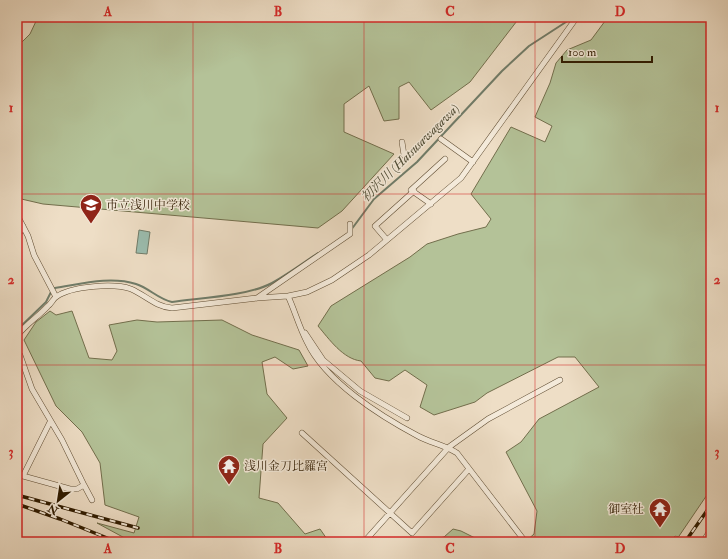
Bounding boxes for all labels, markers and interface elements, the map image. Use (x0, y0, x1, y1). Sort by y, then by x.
text: A (103, 4, 113, 20)
text: B (274, 4, 282, 20)
text: C (445, 4, 455, 20)
text: D (615, 4, 626, 20)
scale bar (562, 38, 652, 64)
text: 100 m (568, 45, 597, 60)
text: 1 (9, 100, 14, 116)
text: 1 (715, 100, 720, 116)
water label: 初沢川 (Hatsusawagawa) (358, 101, 462, 205)
school or university icon: 市立浅川中学校 (78, 192, 104, 225)
place label: 市立浅川中学校 (106, 198, 190, 213)
text: 2 (8, 272, 15, 288)
text: 2 (714, 272, 721, 288)
text: 3 (9, 444, 14, 460)
text: 3 (715, 444, 720, 460)
temple icon: 浅川金刀比羅宮 (216, 453, 242, 486)
place label: 浅川金刀比羅宮 (244, 459, 328, 474)
north arrow (38, 481, 78, 521)
temple icon: 御室社 (647, 496, 673, 529)
text: N (45, 501, 62, 518)
place label: 御室社 (608, 502, 644, 517)
text: A (103, 541, 113, 557)
text: B (274, 541, 282, 557)
text: C (445, 541, 455, 557)
text: D (615, 541, 626, 557)

